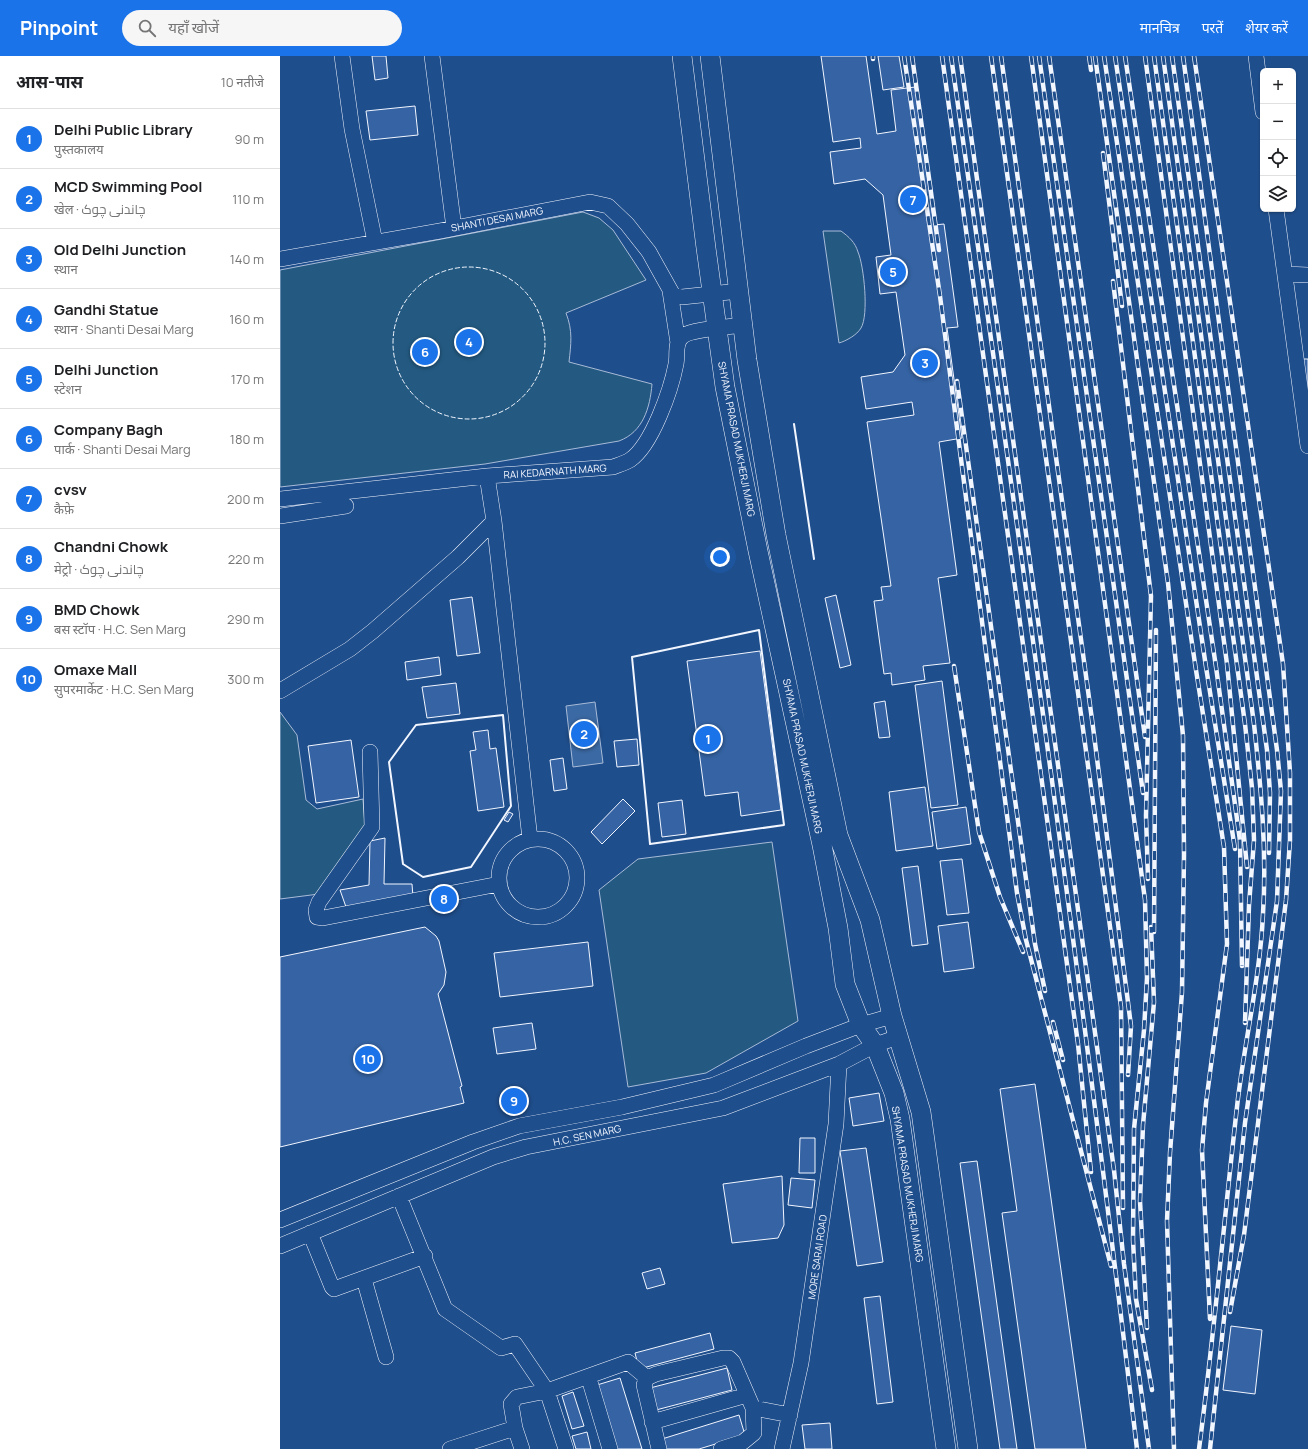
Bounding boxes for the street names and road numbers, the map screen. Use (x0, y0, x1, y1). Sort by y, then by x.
street label: SHANTI DESAI MARG (450, 203, 544, 235)
street label: SHYAMA PRASAD MUKHERJI MARG (715, 360, 759, 518)
street label: RAI KEDARNATH MARG (503, 460, 607, 482)
street label: SHYAMA PRASAD MUKHERJI MARG (780, 677, 826, 835)
street label: SHYAMA PRASAD MUKHERJI MARG (889, 1105, 927, 1263)
street label: H.C. SEN MARG (552, 1121, 622, 1149)
street label: MORE SARAI ROAD (804, 1213, 830, 1300)

